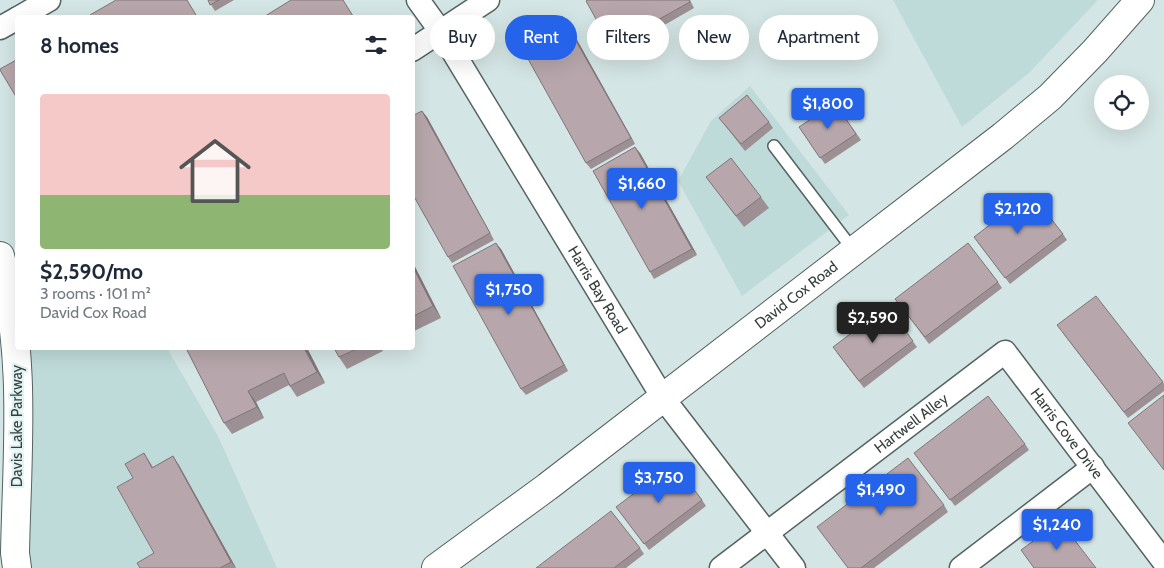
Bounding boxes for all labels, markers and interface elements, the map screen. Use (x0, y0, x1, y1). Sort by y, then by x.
chip: Buy (430, 15, 495, 60)
chip: Rent (505, 15, 577, 60)
chip: Filters (587, 15, 669, 60)
chip: New (679, 15, 749, 60)
chip: Apartment (759, 15, 878, 60)
icon: filters (362, 31, 390, 59)
text: 8 homes (40, 33, 119, 58)
map controls (1094, 75, 1149, 130)
button: locate (1094, 75, 1149, 130)
pin: $1,800 (787, 88, 869, 130)
text: $1,800 (802, 94, 854, 113)
icon: home (170, 126, 260, 216)
pin: $1,660 (601, 168, 683, 210)
text: $1,660 (618, 174, 666, 193)
pin: $2,120 (977, 192, 1059, 235)
text: $2,120 (995, 199, 1041, 218)
street label: Harris Bay Road (564, 243, 631, 337)
street label: David Cox Road (751, 257, 841, 333)
text: $2,590/mo (40, 259, 143, 284)
pin: $1,750 (468, 274, 550, 316)
text: $1,750 (486, 280, 532, 299)
text: 3 rooms · 101 m² (40, 284, 151, 303)
pin: $2,590 (832, 302, 914, 344)
text: David Cox Road (40, 303, 147, 322)
text: $2,590 (848, 308, 898, 327)
street label: Davis Lake Parkway (8, 364, 26, 487)
street label: Harris Cove Drive (1027, 385, 1107, 483)
street label: Hartwell Alley (871, 389, 952, 457)
pin: $3,750 (618, 462, 700, 504)
text: $3,750 (634, 468, 684, 487)
pin: $1,490 (840, 474, 922, 516)
text: $1,490 (856, 480, 906, 499)
pin: $1,240 (1016, 508, 1098, 551)
text: $1,240 (1033, 515, 1081, 534)

